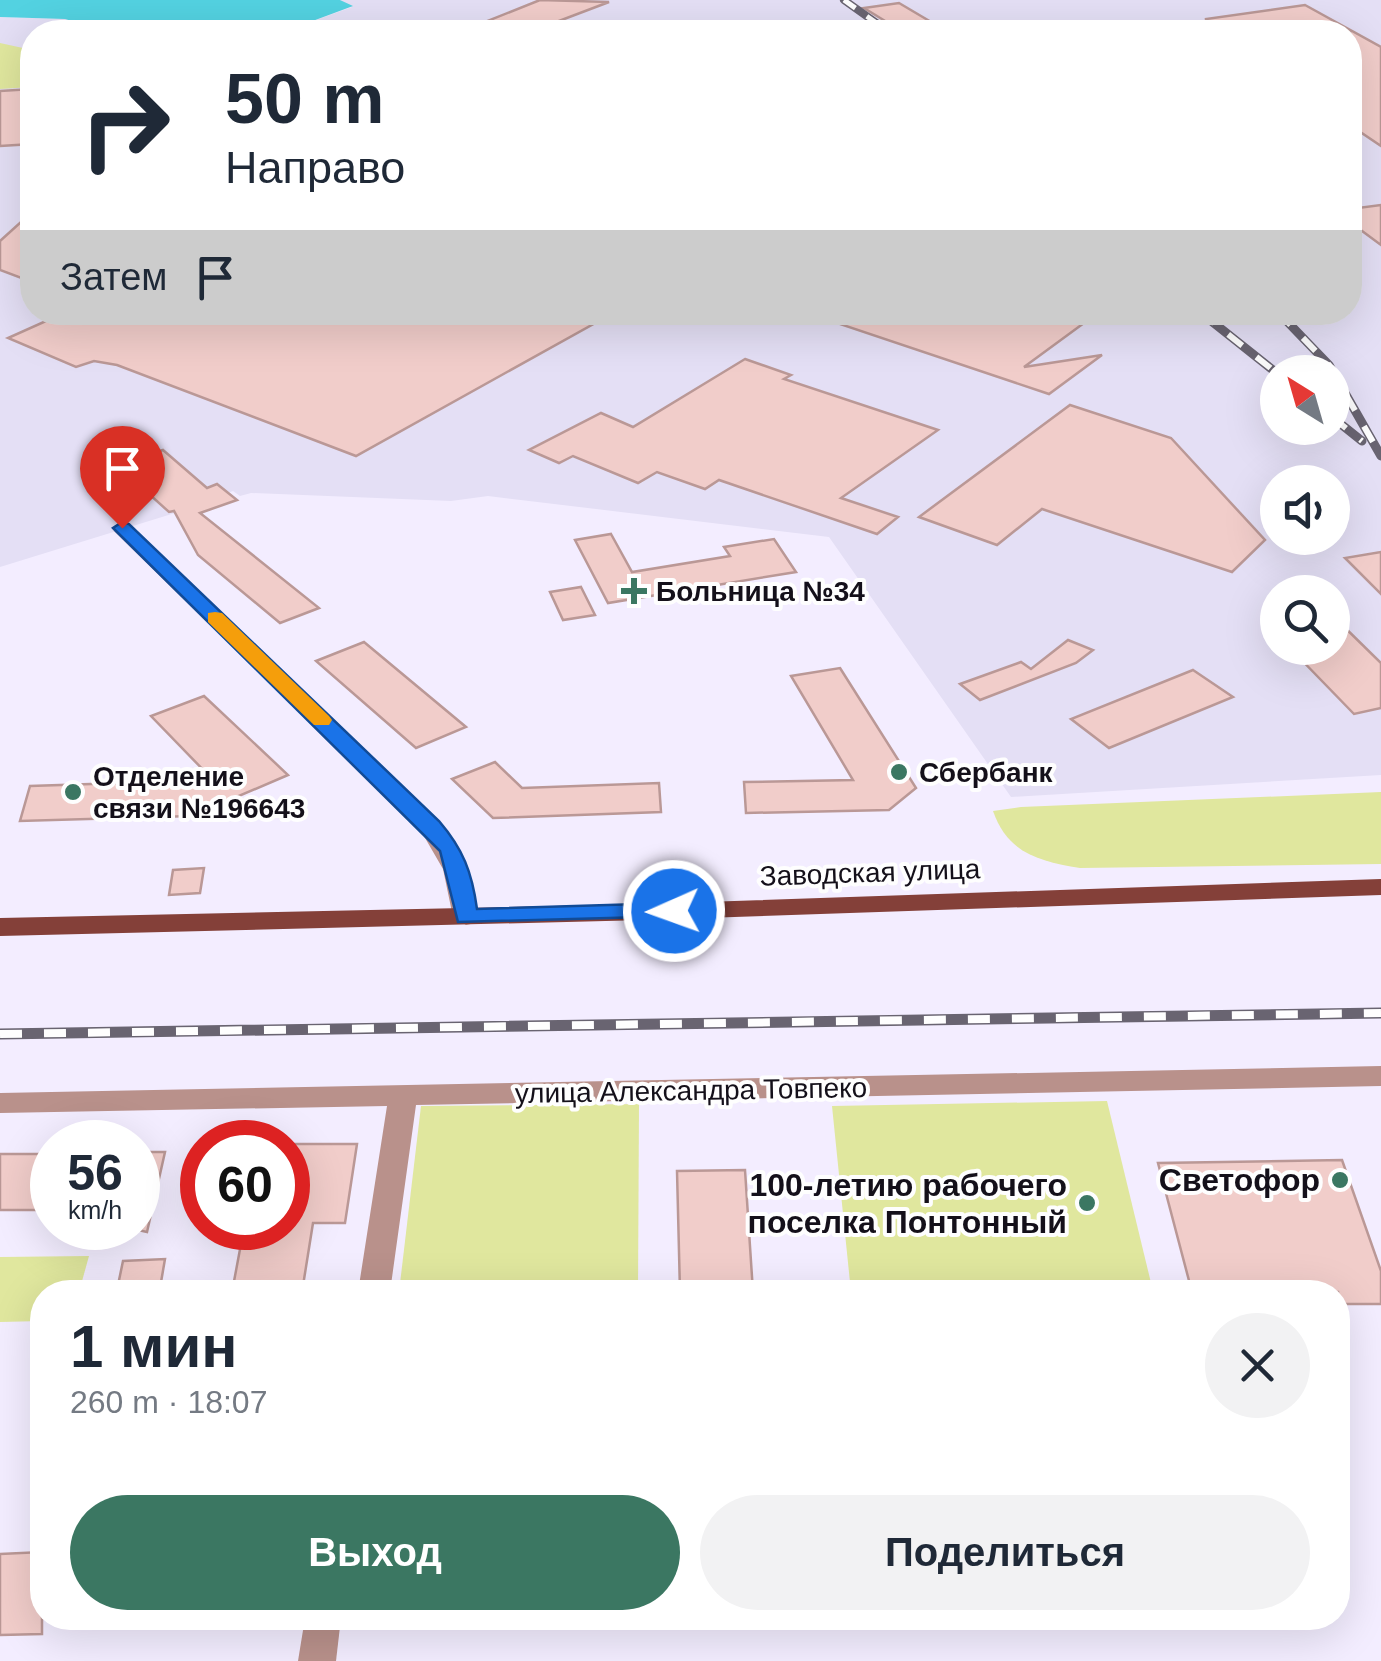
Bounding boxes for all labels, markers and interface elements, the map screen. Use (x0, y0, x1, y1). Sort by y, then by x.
icon: right (60, 60, 190, 190)
text: 50 m (225, 60, 385, 138)
text: Направо (225, 142, 405, 193)
icon: arrive (188, 250, 243, 305)
text: Затем (60, 256, 168, 298)
north arrow (1260, 355, 1350, 445)
map controls (1260, 355, 1350, 665)
pin (80, 426, 165, 529)
icon: arrive (95, 441, 150, 496)
button: sound (1260, 465, 1350, 555)
button: search (1260, 575, 1350, 665)
place label: Больница №34 (656, 576, 865, 607)
marker: Больница №34 (621, 578, 647, 604)
place label: Сбербанк (919, 757, 1054, 788)
place label: Отделение связи №196643 (93, 761, 305, 824)
marker: Сбербанк (888, 761, 910, 783)
marker: Отделение связи №196643 (62, 781, 84, 803)
street label: Заводская улица (759, 853, 981, 892)
position arrow (622, 859, 726, 963)
street label: улица Александра Товпеко (515, 1072, 867, 1109)
speed limit sign: 60 (180, 1120, 310, 1250)
text: 56 (67, 1145, 123, 1201)
place label: Светофор (1159, 1162, 1320, 1198)
place label: 100-летию рабочего поселка Понтонный (748, 1167, 1067, 1240)
marker: Светофор (1329, 1169, 1351, 1191)
marker: 100-летию рабочего поселка Понтонный (1076, 1192, 1098, 1214)
text: km/h (68, 1196, 122, 1224)
text: 1 мин (70, 1313, 238, 1380)
button: close (1205, 1313, 1310, 1418)
text: 260 m · 18:07 (70, 1384, 267, 1420)
button: Выход (70, 1495, 680, 1610)
button: Поделиться (700, 1495, 1310, 1610)

